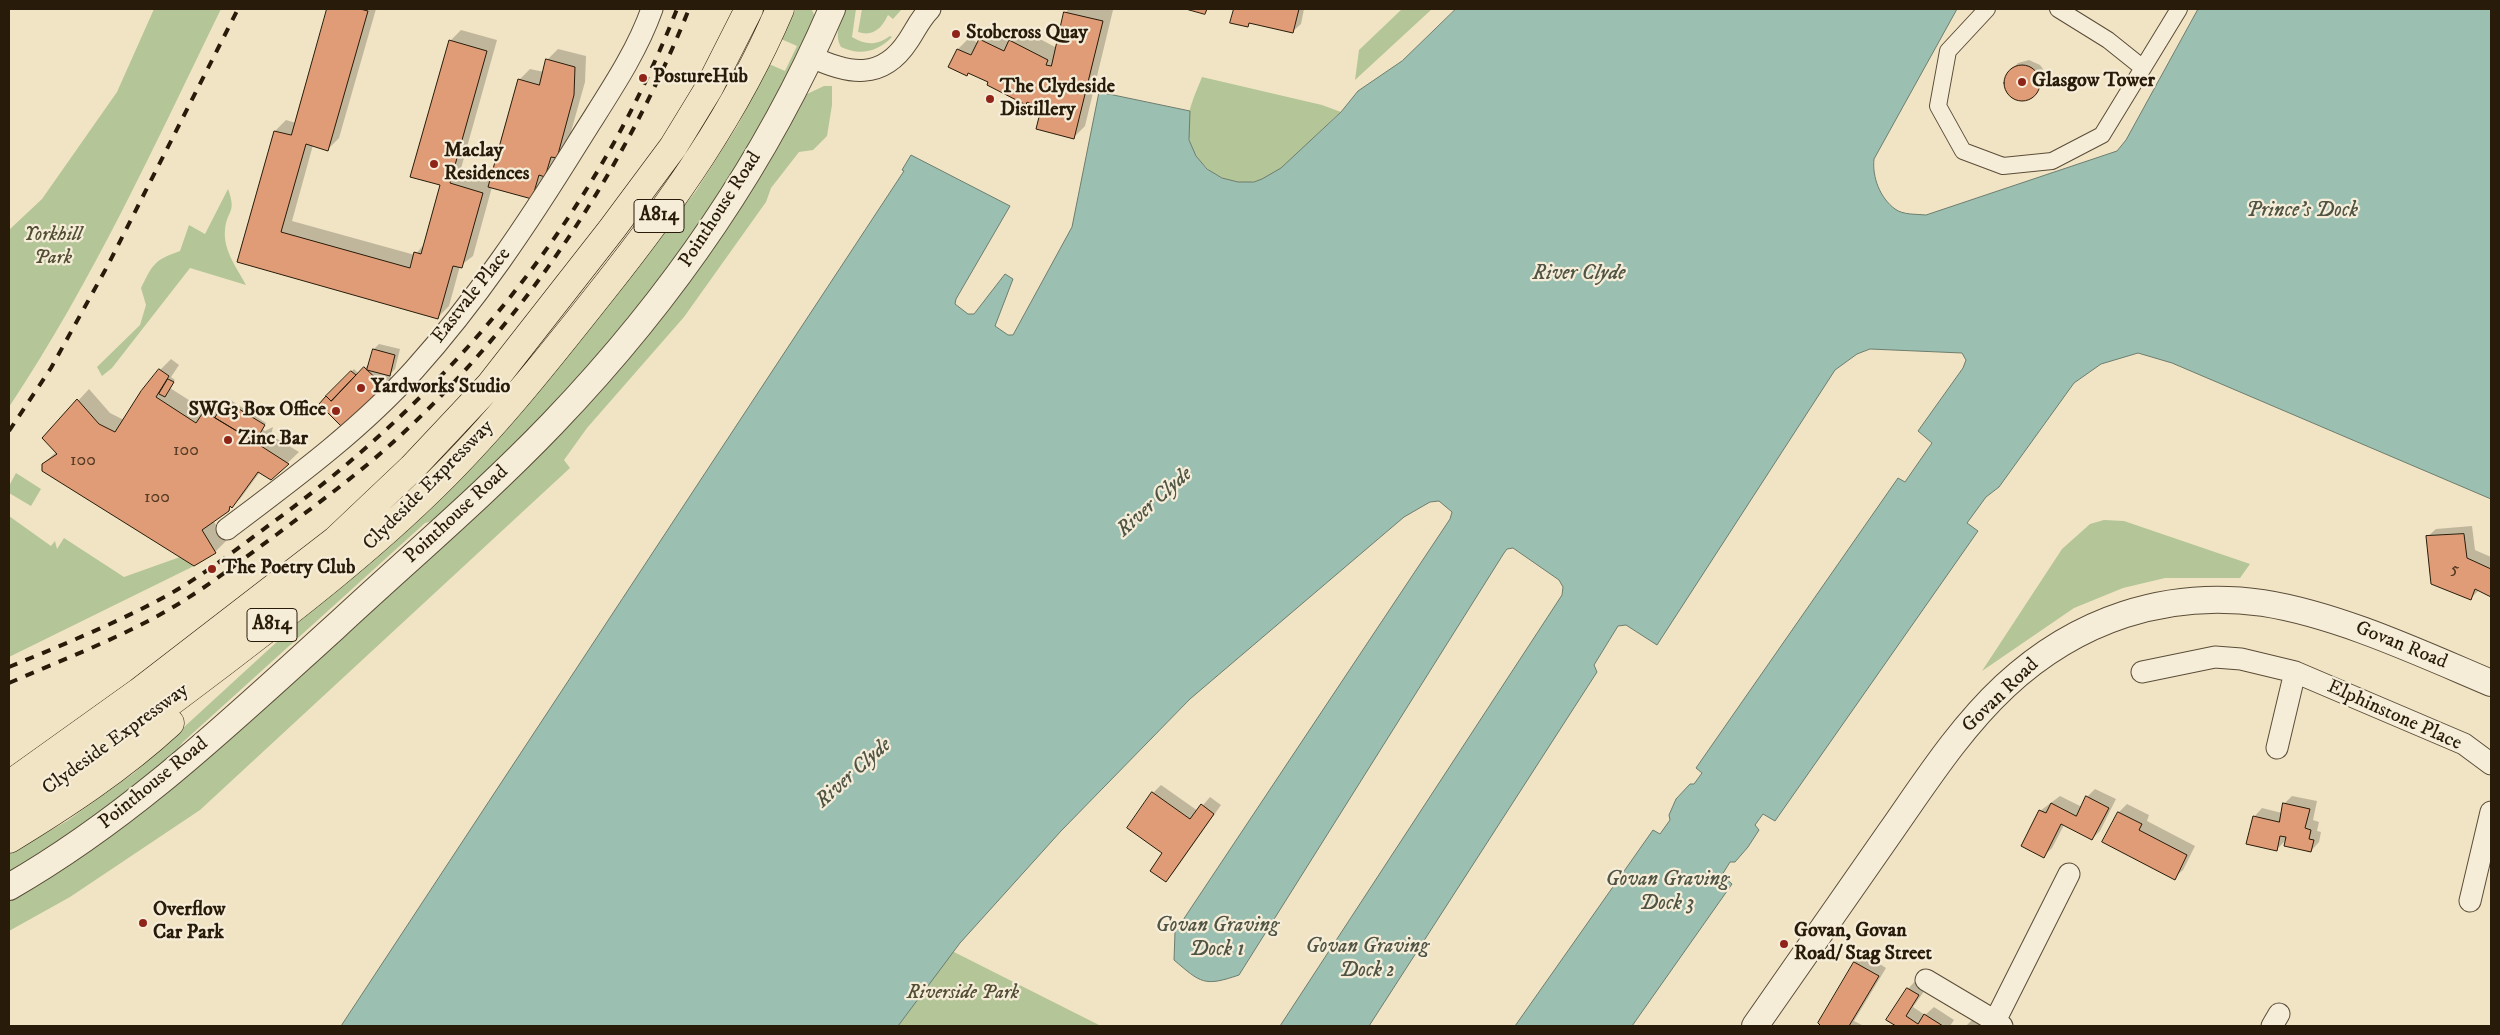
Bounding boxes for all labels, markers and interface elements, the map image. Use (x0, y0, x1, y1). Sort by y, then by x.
place label: Stobcross Quay (966, 22, 1088, 46)
marker: Stobcross Quay (950, 28, 962, 40)
place label: PostureHub (653, 66, 748, 90)
place label: Glasgow Tower (2032, 70, 2155, 94)
marker: PostureHub (637, 72, 649, 84)
place label: The Clydeside Distillery (1000, 76, 1115, 123)
marker: Glasgow Tower (2016, 76, 2028, 88)
marker: The Clydeside Distillery (984, 93, 996, 105)
place label: Maclay Residences (444, 140, 530, 187)
street label: Pointhouse Road (675, 148, 767, 272)
marker: Maclay Residences (428, 158, 440, 170)
water label: Prince's Dock (2246, 199, 2358, 225)
road number: A814 (634, 200, 684, 232)
park label: Yorkhill Park (24, 224, 82, 271)
street label: Eastvale Place (427, 244, 517, 348)
water label: River Clyde (1533, 262, 1625, 288)
place label: Yardworks Studio (371, 376, 510, 400)
marker: Yardworks Studio (355, 382, 367, 394)
place label: SWG3 Box Office (189, 399, 326, 423)
marker: SWG3 Box Office (330, 405, 342, 417)
street label: Clydeside Expressway (359, 416, 499, 556)
place label: Zinc Bar (238, 428, 308, 452)
marker: Zinc Bar (222, 434, 234, 446)
house number: 100 (173, 440, 199, 462)
house number: 100 (70, 450, 96, 472)
street label: Pointhouse Road (400, 461, 514, 569)
water label: River Clyde (1112, 463, 1198, 543)
house number: 100 (144, 487, 170, 509)
place label: The Poetry Club (222, 557, 355, 581)
house number: 5 (2451, 559, 2459, 581)
marker: The Poetry Club (206, 563, 218, 575)
road number: A814 (247, 608, 297, 642)
street label: Govan Road (2351, 617, 2451, 675)
street label: Govan Road (1958, 654, 2044, 738)
street label: Elphinstone Place (2323, 676, 2465, 756)
street label: Clydeside Expressway (38, 679, 194, 801)
street label: Pointhouse Road (95, 733, 213, 835)
water label: River Clyde (811, 734, 897, 814)
water label: Govan Graving Dock 3 (1605, 868, 1729, 918)
place label: Overflow Car Park (153, 899, 225, 946)
water label: Govan Graving Dock 1 (1155, 914, 1279, 964)
marker: Overflow Car Park (137, 917, 149, 929)
place label: Govan, Govan Road/ Stag Street (1794, 920, 1932, 967)
water label: Govan Graving Dock 2 (1305, 935, 1429, 985)
marker: Govan, Govan Road/ Stag Street (1778, 938, 1790, 950)
park label: Riverside Park (907, 982, 1019, 1006)

